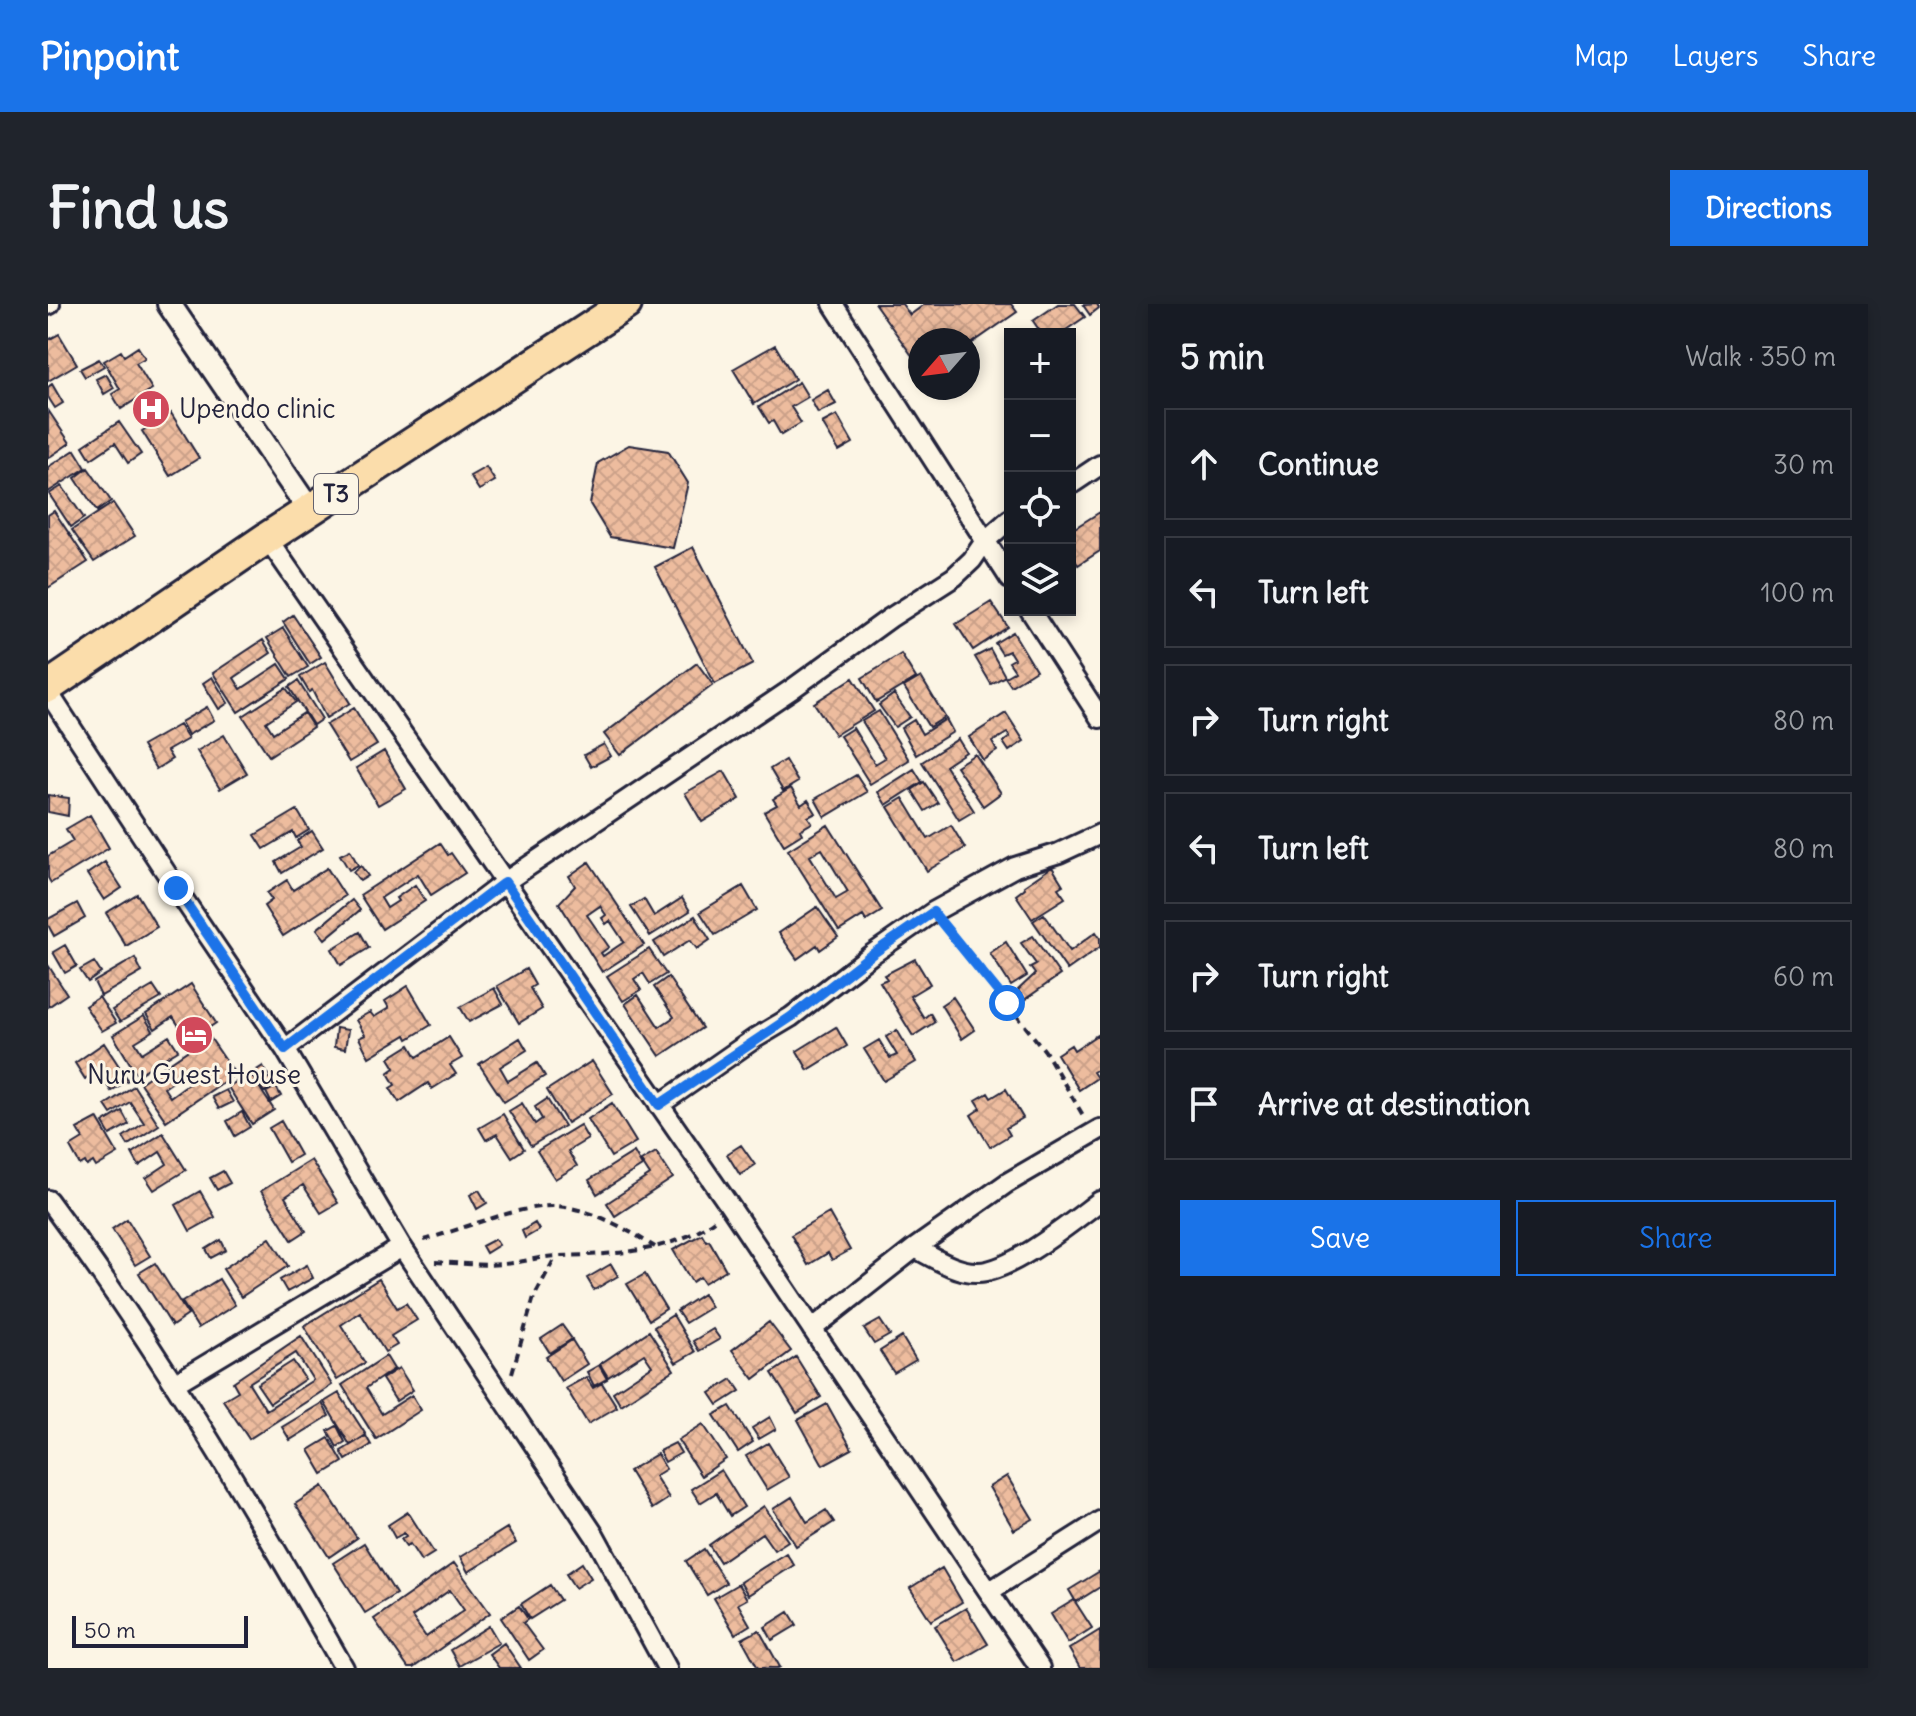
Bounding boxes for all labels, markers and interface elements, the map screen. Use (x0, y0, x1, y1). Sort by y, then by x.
text: Pinpoint (40, 33, 179, 80)
text: Map (1574, 38, 1629, 74)
text: Layers (1673, 38, 1759, 74)
text: Share (1803, 38, 1876, 74)
button: Directions (1670, 170, 1868, 246)
text: Find us (48, 173, 229, 243)
north arrow (908, 328, 980, 400)
map controls (1004, 328, 1076, 616)
button: + (1004, 328, 1076, 400)
text: 5 min (1180, 335, 1265, 378)
text: Walk · 350 m (1685, 340, 1836, 373)
hospital icon: Upendo clinic (130, 388, 172, 430)
place label: Upendo clinic (179, 392, 336, 425)
button: − (1004, 400, 1076, 472)
icon: ahead (1182, 442, 1226, 486)
text: Continue (1258, 445, 1379, 483)
text: 30 m (1773, 448, 1834, 481)
button: locate (1004, 472, 1076, 544)
road number: T3 (314, 474, 358, 514)
button: layers (1004, 544, 1076, 616)
icon: left (1182, 570, 1226, 614)
text: Turn left (1258, 573, 1369, 611)
text: 100 m (1760, 576, 1834, 609)
icon: right (1182, 698, 1226, 742)
text: Turn right (1258, 701, 1389, 739)
text: 80 m (1773, 704, 1834, 737)
icon: left (1182, 826, 1226, 870)
text: Turn left (1258, 829, 1369, 867)
text: 80 m (1773, 832, 1834, 865)
route end (158, 870, 194, 906)
icon: right (1182, 954, 1226, 998)
text: Turn right (1258, 957, 1389, 995)
text: 60 m (1773, 960, 1834, 993)
route start (989, 985, 1025, 1021)
hotel icon: Nuru Guest House (173, 1014, 215, 1056)
place label: Nuru Guest House (87, 1058, 301, 1091)
icon: arrive (1182, 1082, 1226, 1126)
text: Arrive at destination (1258, 1085, 1530, 1123)
button: Save (1180, 1200, 1500, 1276)
button: Share (1516, 1200, 1836, 1276)
scale bar (72, 1612, 248, 1648)
text: 50 m (84, 1616, 136, 1644)

